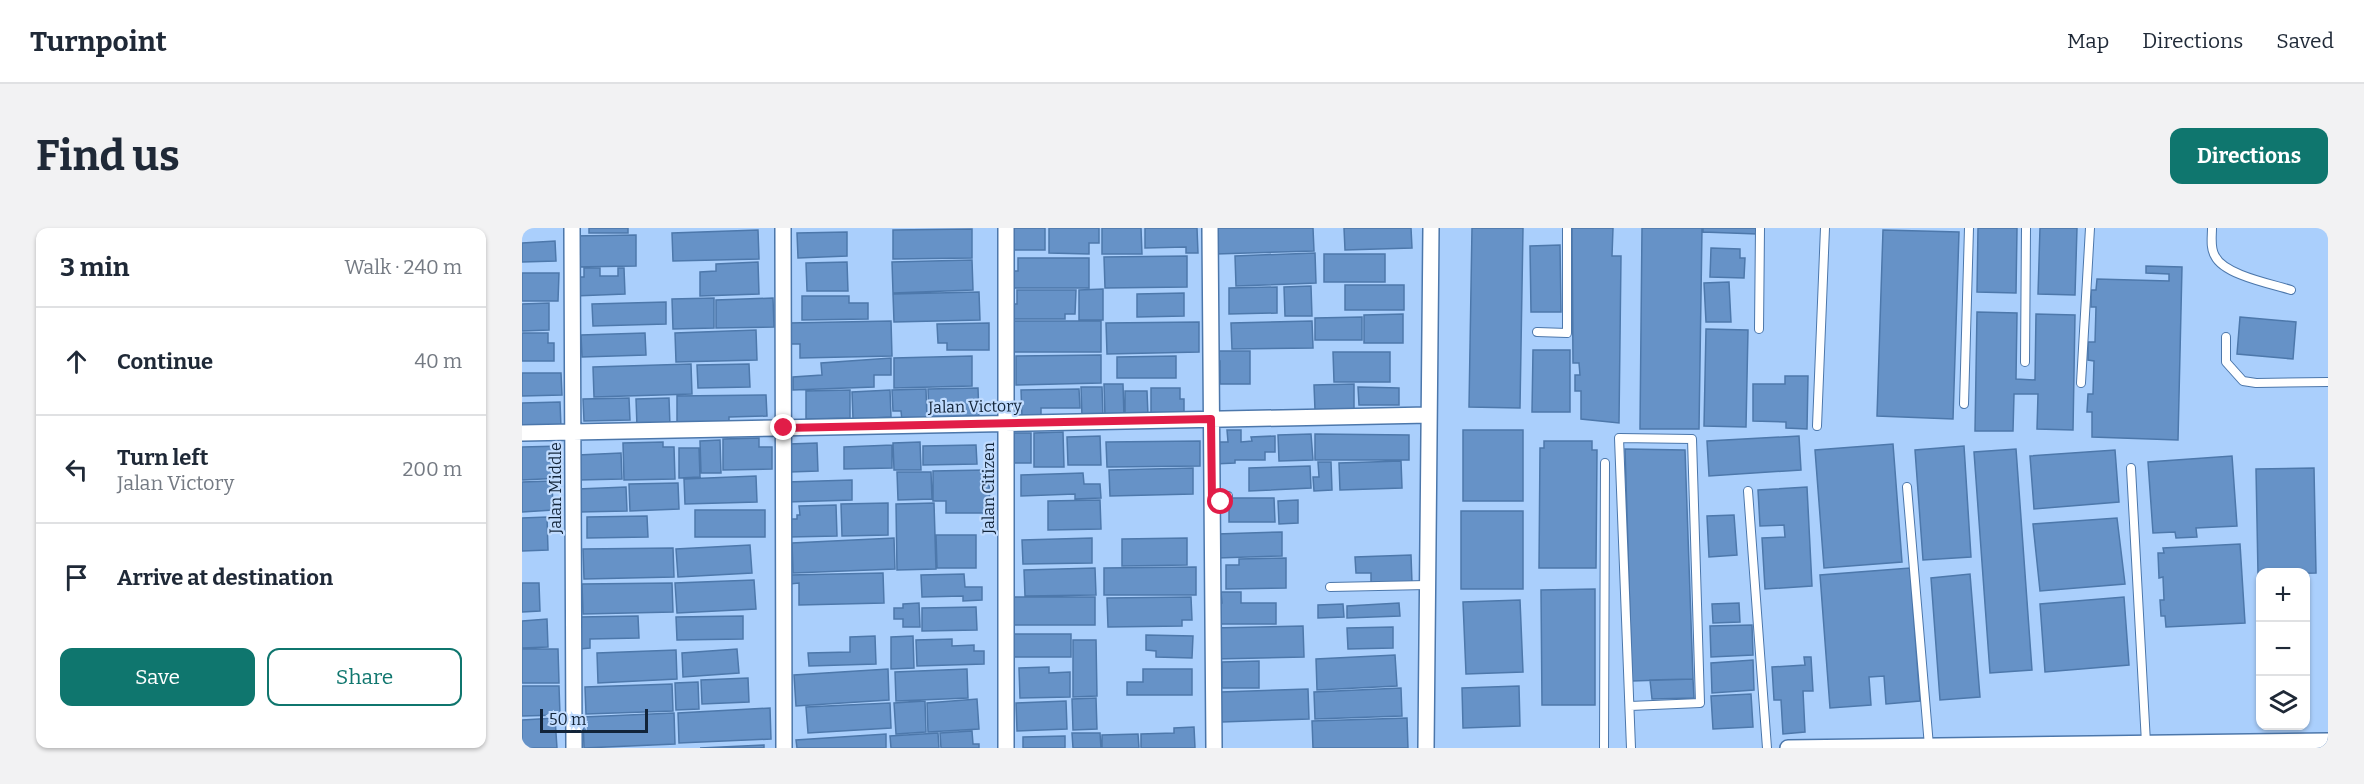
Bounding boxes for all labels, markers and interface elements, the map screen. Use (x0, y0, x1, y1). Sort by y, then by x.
text: Turnpoint (30, 25, 167, 58)
text: Map (2067, 28, 2109, 54)
text: Directions (2142, 28, 2243, 54)
text: Saved (2276, 28, 2334, 54)
button: Directions (2170, 128, 2328, 184)
text: Find us (36, 131, 180, 181)
text: 3 min (60, 252, 129, 283)
text: Walk · 240 m (344, 255, 462, 279)
icon: ahead (60, 345, 93, 378)
text: Continue (117, 348, 213, 375)
text: 40 m (414, 349, 462, 373)
street label: Jalan Victory (927, 396, 1023, 417)
route end (770, 414, 796, 440)
street label: Jalan Middle (546, 442, 565, 535)
street label: Jalan Citizen (979, 442, 998, 535)
text: Turn left (117, 444, 209, 471)
icon: left (60, 453, 93, 486)
text: 200 m (402, 457, 462, 481)
text: Jalan Victory (117, 471, 234, 495)
route start (1207, 488, 1233, 514)
icon: arrive (60, 561, 93, 594)
text: Arrive at destination (117, 564, 333, 591)
map controls (2256, 568, 2310, 730)
button: + (2256, 568, 2310, 622)
button: − (2256, 622, 2310, 676)
button: Save (60, 648, 255, 706)
button: Share (267, 648, 462, 706)
button: layers (2256, 676, 2310, 730)
scale bar (540, 706, 648, 733)
text: 50 m (549, 710, 586, 729)

